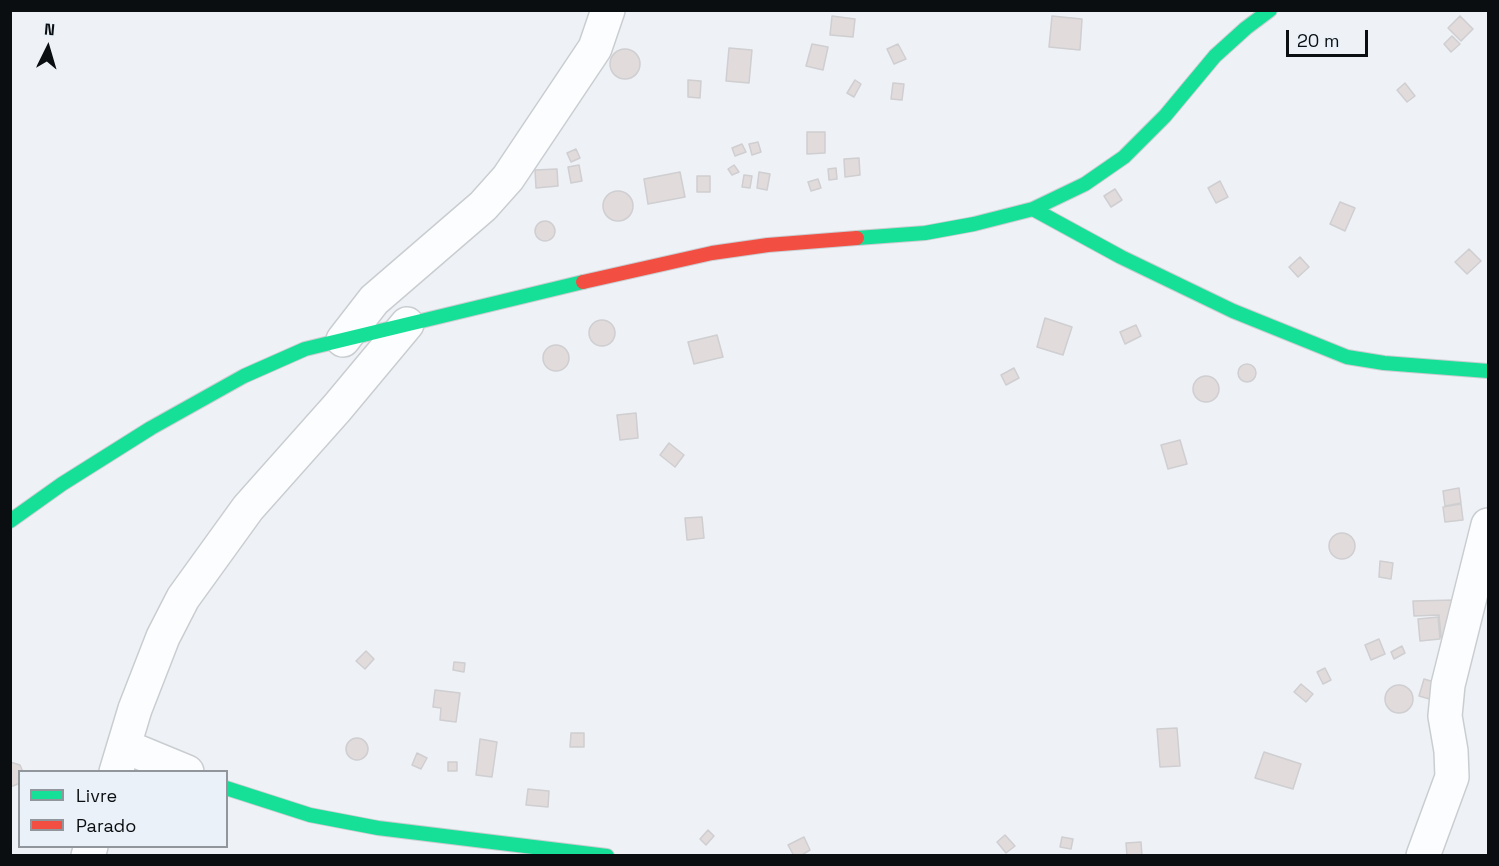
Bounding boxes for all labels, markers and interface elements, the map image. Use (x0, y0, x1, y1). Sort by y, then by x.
north arrow (18, 18, 78, 78)
scale bar (1289, 18, 1372, 56)
text: N (43, 19, 56, 40)
text: 20 m (1297, 29, 1340, 52)
legend (18, 770, 228, 848)
text: Livre (76, 784, 117, 807)
text: Parado (76, 814, 136, 837)

